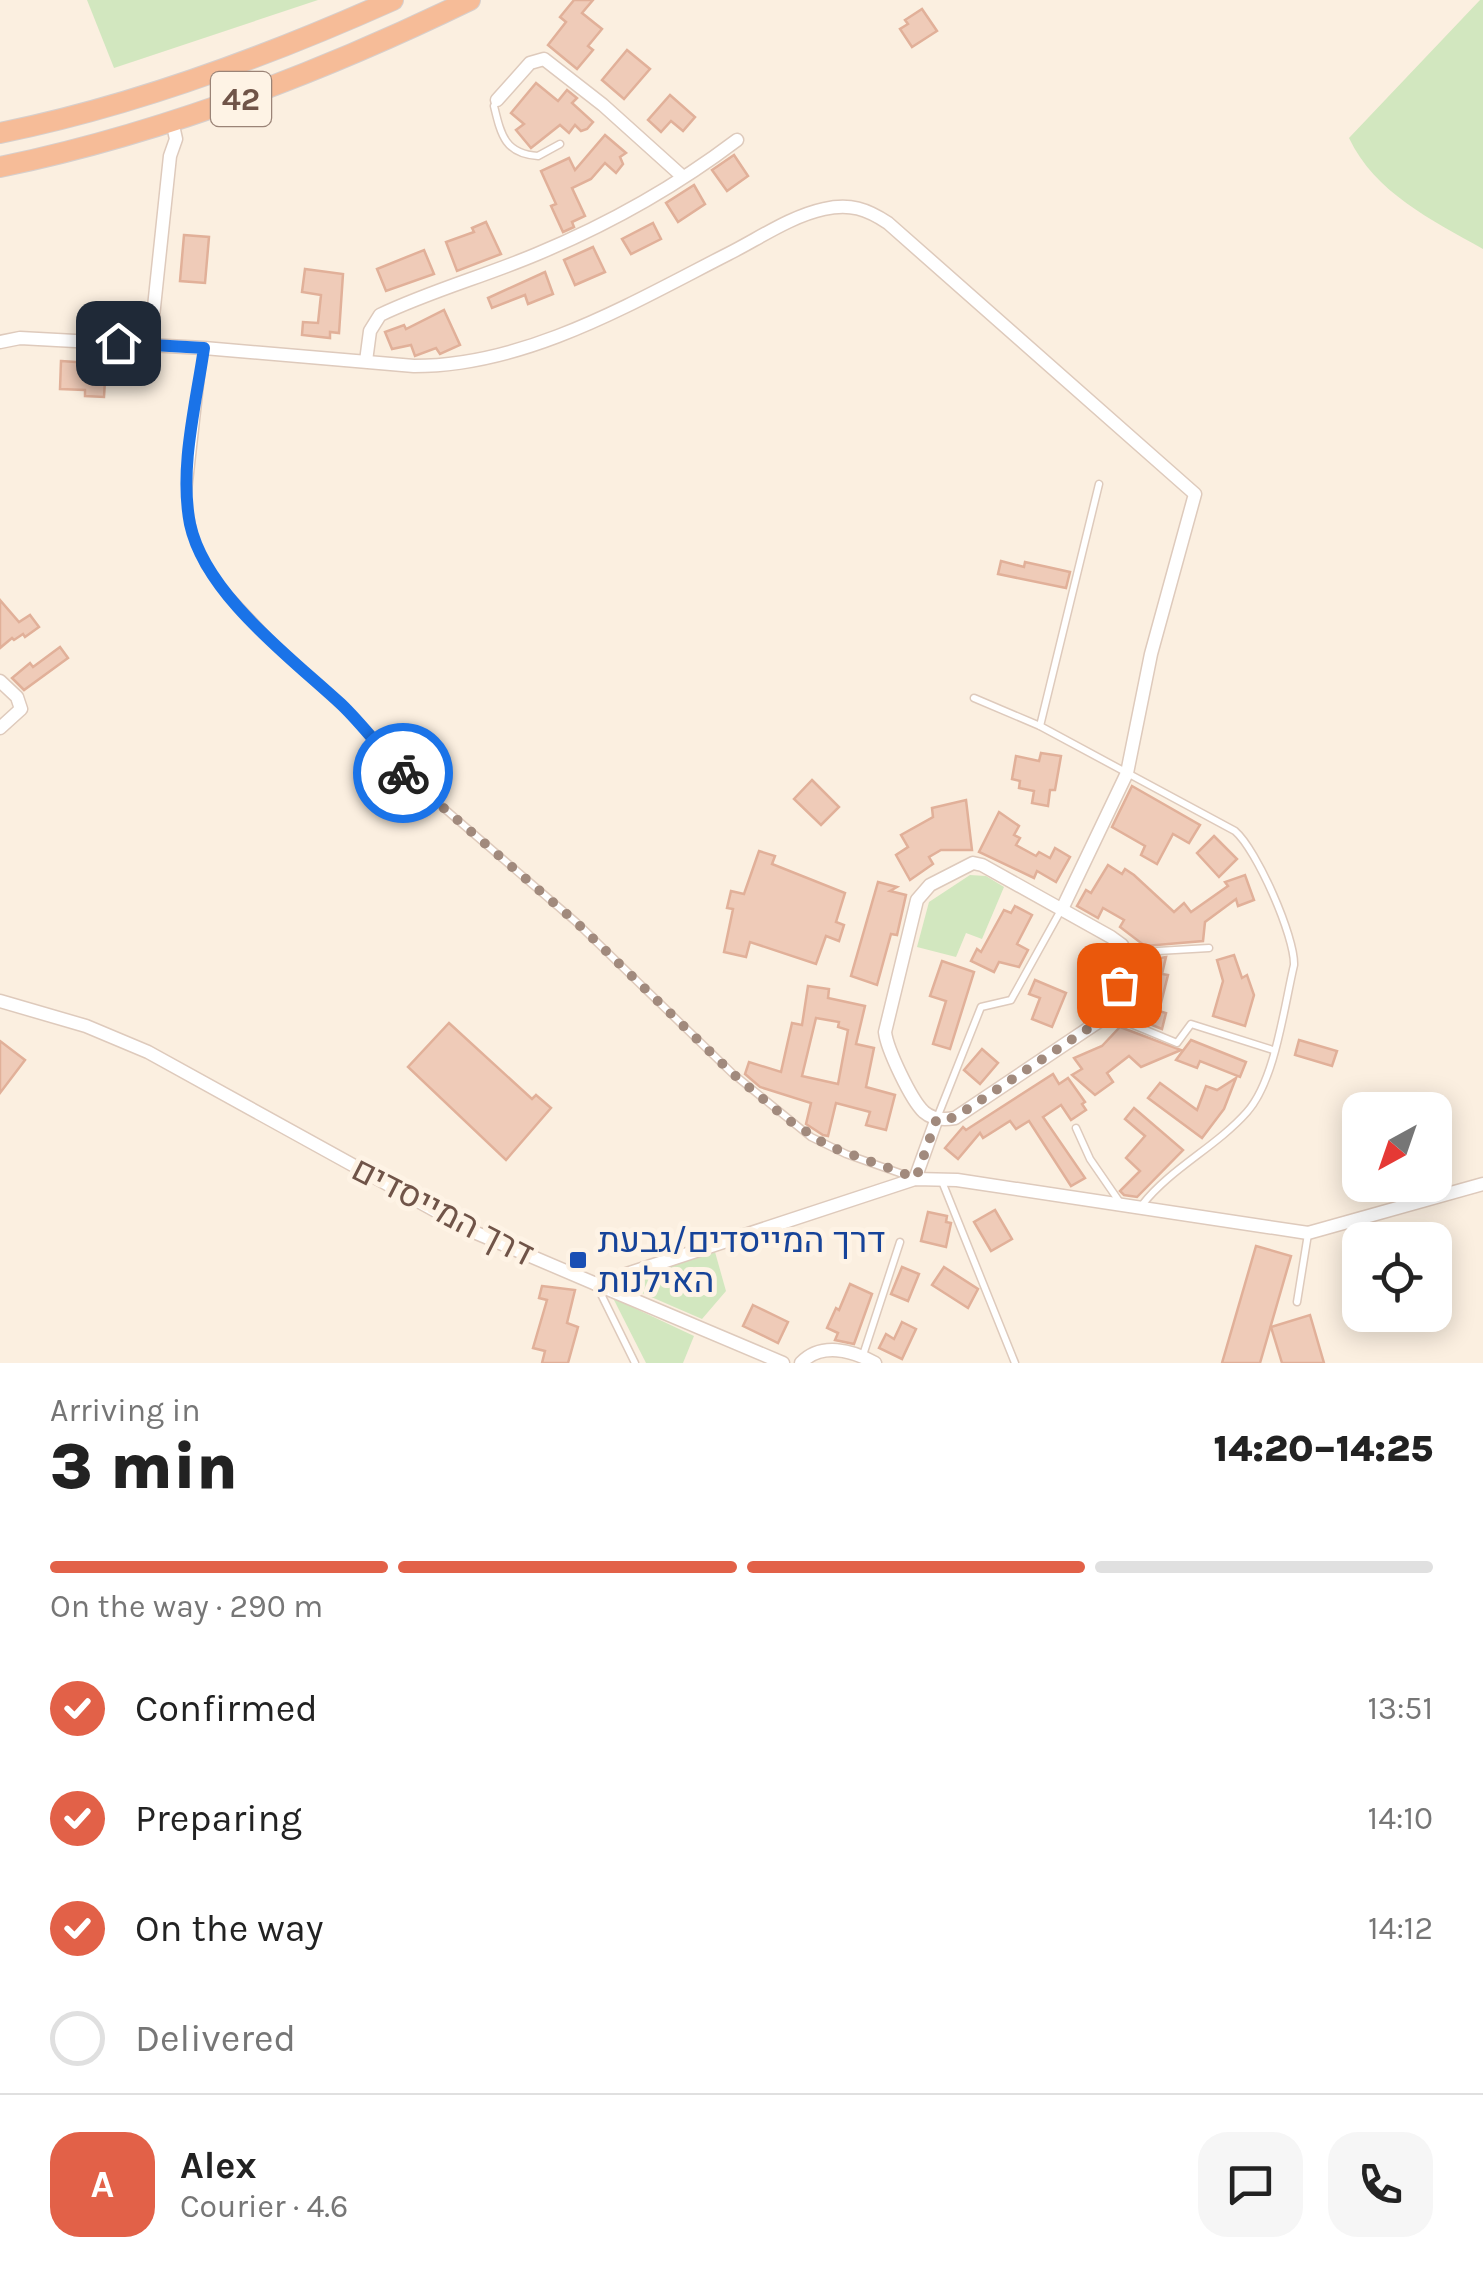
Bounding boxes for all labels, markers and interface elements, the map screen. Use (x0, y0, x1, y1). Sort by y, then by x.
road number: 42 (211, 72, 271, 126)
pin (76, 301, 161, 386)
icon: home (91, 316, 146, 371)
courier (353, 723, 453, 823)
icon: bike (376, 746, 431, 801)
pin (1077, 943, 1162, 1028)
icon: bag (1092, 958, 1147, 1013)
north arrow (1342, 1092, 1452, 1202)
map controls (1342, 1092, 1452, 1332)
street label: דרך המייסדים (345, 1148, 540, 1275)
place label: דרך המייסדים/גבעת האילנות (598, 1220, 885, 1301)
button: locate (1342, 1222, 1452, 1332)
marker: דרך המייסדים/גבעת האילנות (567, 1249, 589, 1271)
text: Arriving in (50, 1392, 201, 1429)
text: 14:20–14:25 (1214, 1426, 1433, 1471)
text: 3 min (50, 1428, 238, 1504)
text: On the way · 290 m (50, 1588, 323, 1625)
icon: check (50, 1681, 105, 1736)
text: Confirmed (135, 1686, 318, 1731)
text: 13:51 (1368, 1690, 1433, 1727)
icon: check (50, 1791, 105, 1846)
text: Preparing (135, 1796, 302, 1841)
text: 14:10 (1368, 1800, 1433, 1837)
icon: check (50, 1901, 105, 1956)
text: On the way (135, 1906, 323, 1951)
text: 14:12 (1368, 1910, 1433, 1947)
text: Delivered (135, 2016, 296, 2061)
button: chat (1198, 2132, 1303, 2237)
button: phone (1328, 2132, 1433, 2237)
text: Alex (180, 2143, 257, 2188)
text: A (91, 2162, 114, 2207)
text: Courier · 4.6 (180, 2188, 348, 2225)

